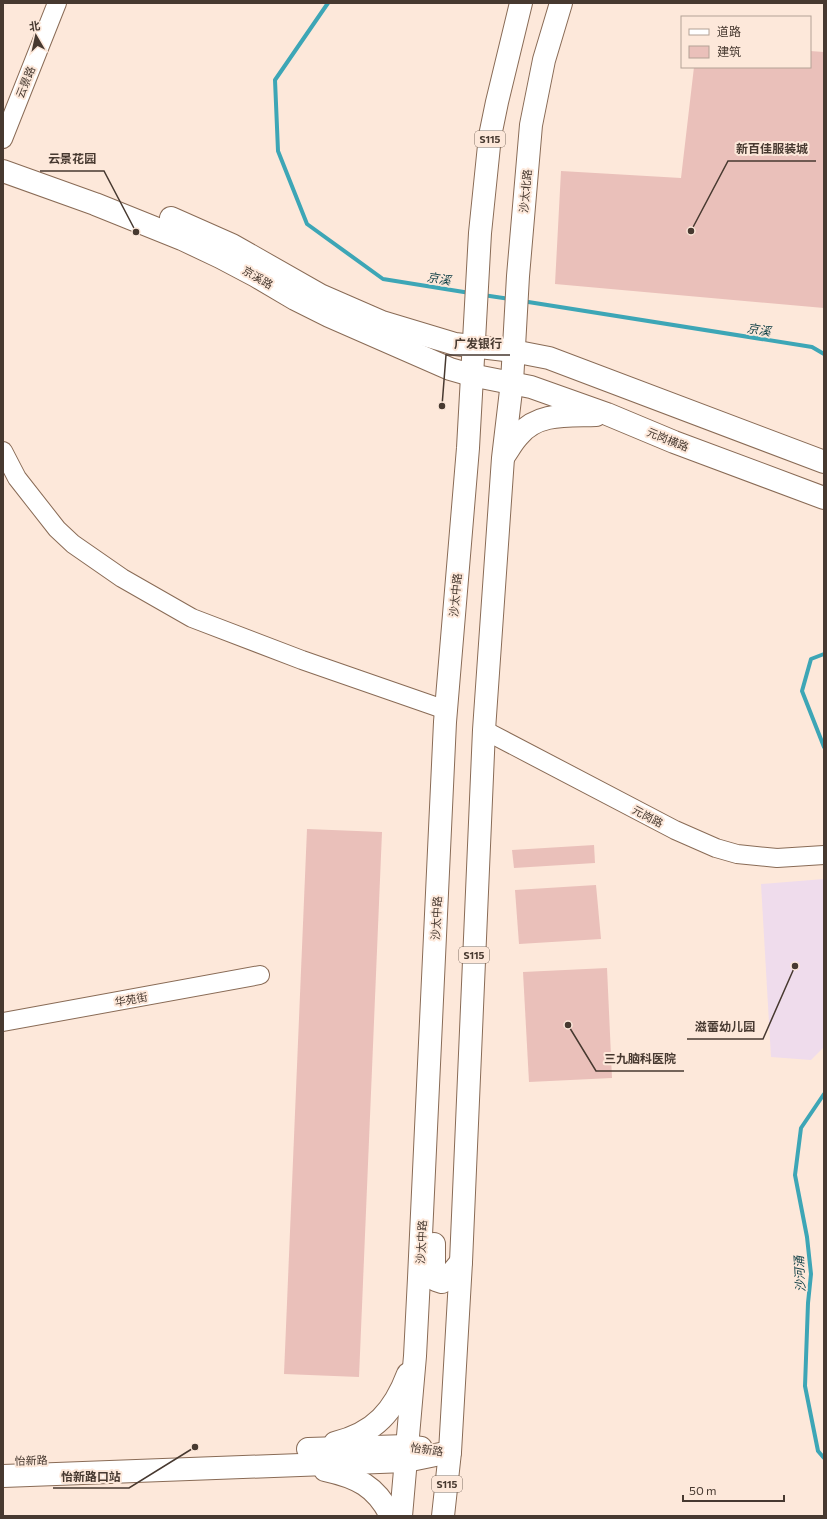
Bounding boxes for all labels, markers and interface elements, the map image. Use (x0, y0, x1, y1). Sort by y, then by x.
north arrow (16, 16, 56, 56)
legend (681, 16, 811, 68)
text: 北 (28, 18, 41, 33)
text: 道路 (717, 24, 741, 38)
text: 建筑 (717, 44, 741, 58)
street label: 云景路 (13, 64, 37, 100)
road number: S115 (475, 131, 505, 147)
callout: 新百佳服装城 (728, 137, 816, 161)
text: 新百佳服装城 (736, 141, 808, 155)
callout: 云景花园 (40, 147, 104, 171)
text: 云景花园 (48, 151, 96, 165)
street label: 沙太北路 (517, 169, 533, 213)
street label: 京溪路 (240, 263, 276, 291)
water label: 京溪 (426, 269, 454, 287)
water label: 京溪 (746, 320, 774, 338)
callout: 广发银行 (446, 331, 510, 355)
text: 广发银行 (454, 336, 502, 350)
street label: 元岗横路 (645, 425, 691, 453)
street label: 沙太中路 (447, 573, 463, 617)
street label: 元岗路 (630, 803, 666, 829)
street label: 沙太中路 (428, 896, 444, 940)
road number: S115 (459, 947, 489, 963)
street label: 华苑街 (114, 990, 148, 1008)
callout: 滋蕾幼儿园 (687, 1015, 763, 1039)
text: 滋蕾幼儿园 (695, 1019, 755, 1033)
callout: 三九脑科医院 (596, 1047, 684, 1071)
text: 三九脑科医院 (604, 1051, 676, 1065)
street label: 沙太中路 (413, 1220, 429, 1264)
water label: 沙河涌 (791, 1254, 807, 1292)
street label: 怡新路 (410, 1440, 444, 1458)
street label: 怡新路 (14, 1453, 48, 1467)
callout: 怡新路口站 (53, 1464, 129, 1488)
text: 怡新路口站 (61, 1469, 121, 1483)
road number: S115 (432, 1476, 462, 1492)
scale bar (683, 1477, 784, 1503)
text: 50 m (689, 1483, 717, 1497)

